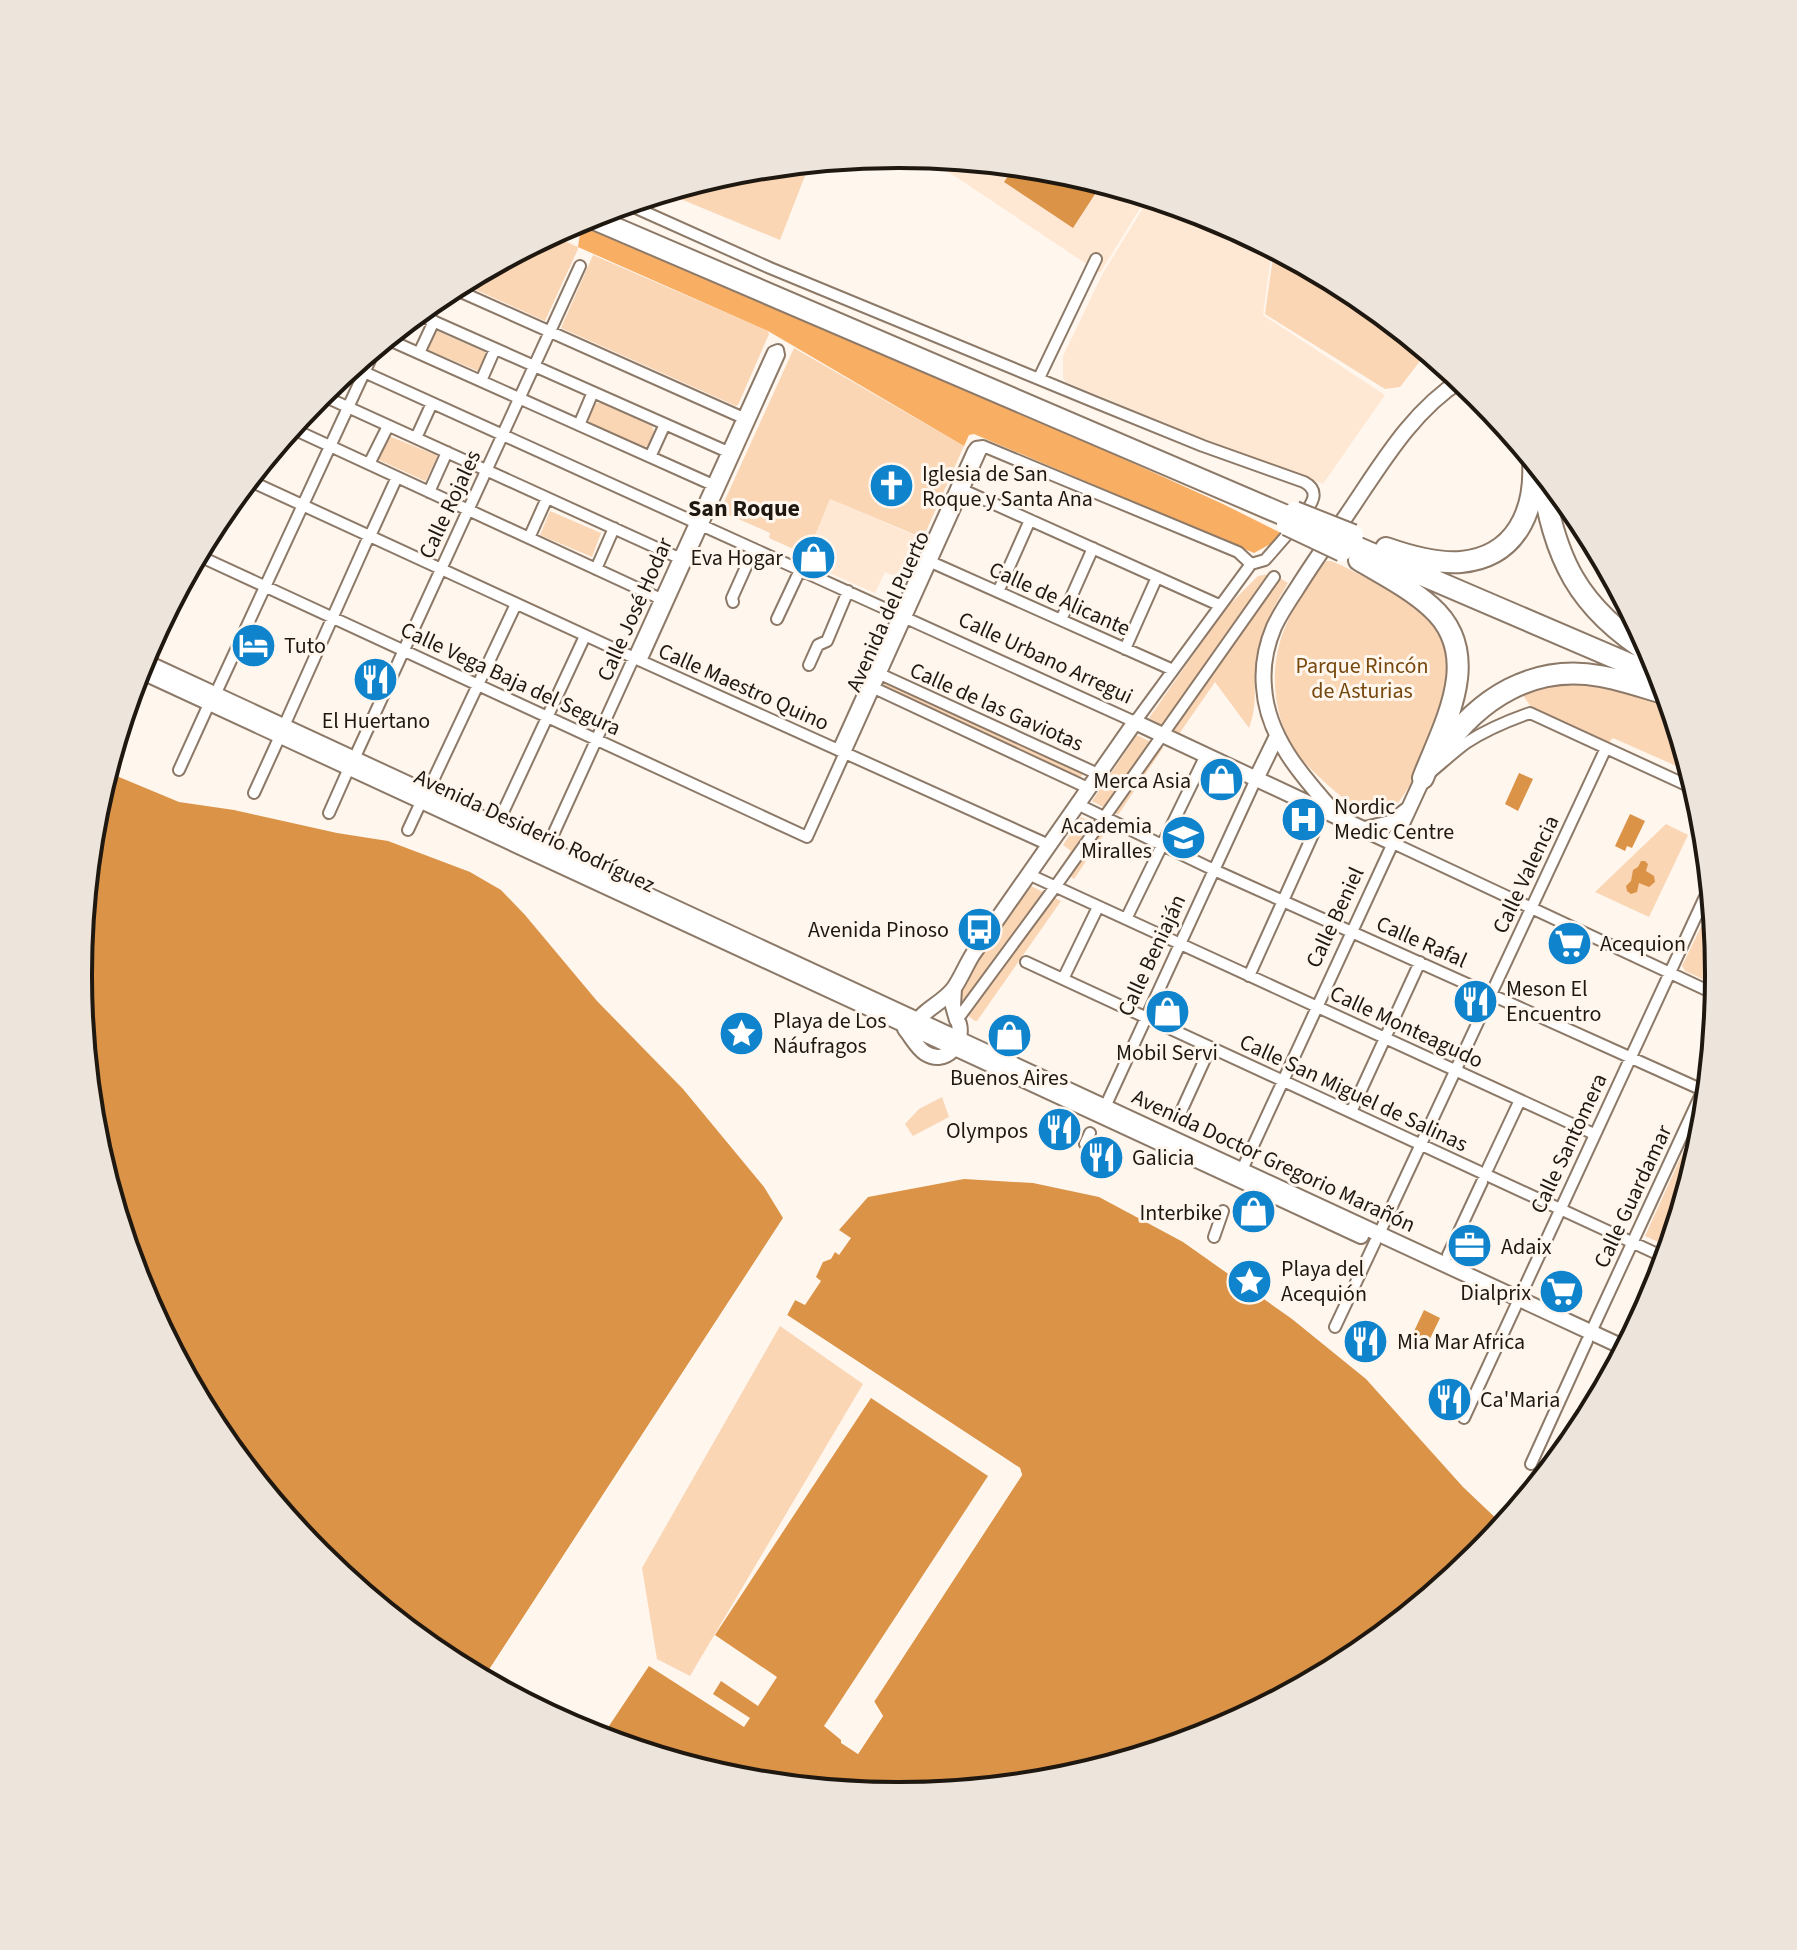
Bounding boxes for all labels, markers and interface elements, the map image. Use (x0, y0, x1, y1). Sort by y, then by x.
street label: Calle Rojales (411, 445, 489, 564)
place label: Iglesia de San Roque y Santa Ana (922, 458, 1093, 515)
church icon: Iglesia de San Roque y Santa Ana (867, 462, 915, 510)
district label: San Roque (688, 491, 800, 526)
street label: Avenida del Puerto (838, 526, 938, 697)
street label: Calle José Hodar (589, 532, 681, 686)
shop icon: Eva Hogar (790, 533, 838, 581)
place label: Eva Hogar (691, 542, 783, 574)
street label: Calle de Alicante (984, 553, 1135, 644)
street label: Calle Urbano Arregui (953, 603, 1138, 712)
street label: Calle Vega Baja del Segura (395, 614, 626, 744)
hotel icon: Tuto (229, 621, 277, 669)
place label: Tuto (284, 630, 326, 662)
street label: Calle Maestro Quino (653, 635, 834, 739)
park label: Parque Rincón de Asturias (1296, 650, 1429, 707)
street label: Calle de las Gaviotas (905, 654, 1089, 760)
restaurant icon: El Huertano (352, 655, 400, 703)
place label: El Huertano (322, 705, 430, 737)
shop icon: Merca Asia (1198, 756, 1246, 804)
street label: Avenida Desiderio Rodríguez (409, 761, 660, 901)
place label: Merca Asia (1093, 765, 1191, 797)
place label: Nordic Medic Centre (1334, 791, 1454, 848)
hospital icon: Nordic Medic Centre (1279, 795, 1327, 843)
place label: Academia Miralles (1061, 810, 1152, 867)
street label: Calle Valencia (1485, 810, 1567, 939)
school or university icon: Academia Miralles (1159, 814, 1207, 862)
street label: Calle Beniel (1298, 862, 1372, 973)
street label: Calle Beniaján (1110, 889, 1194, 1022)
bus stop icon: Avenida Pinoso (956, 905, 1004, 953)
street label: Calle Rafal (1371, 908, 1472, 976)
place label: Avenida Pinoso (808, 914, 949, 946)
supermarket icon: Acequion (1545, 919, 1593, 967)
place label: Acequion (1600, 928, 1686, 960)
place label: Meson El Encuentro (1506, 973, 1601, 1030)
street label: Calle Monteagudo (1325, 977, 1489, 1077)
restaurant icon: Meson El Encuentro (1451, 977, 1499, 1025)
shop icon: Mobil Servi (1143, 987, 1191, 1035)
place label: Playa de Los Náufragos (773, 1005, 887, 1062)
place icon: Playa de Los Náufragos (718, 1009, 766, 1057)
shop icon: Buenos Aires (985, 1012, 1033, 1060)
street label: Calle San Miguel de Salinas (1234, 1026, 1473, 1160)
place label: Mobil Servi (1116, 1037, 1218, 1069)
place label: Buenos Aires (950, 1062, 1068, 1094)
street label: Calle Santomera (1522, 1068, 1615, 1219)
street label: Avenida Doctor Gregorio Marañón (1127, 1081, 1421, 1241)
restaurant icon: Olympos (1035, 1106, 1083, 1154)
place label: Olympos (946, 1115, 1028, 1147)
street label: Calle Guardamar (1586, 1119, 1680, 1273)
restaurant icon: Galicia (1077, 1133, 1125, 1181)
place label: Galicia (1132, 1142, 1194, 1174)
shop icon: Interbike (1229, 1188, 1277, 1236)
place label: Interbike (1140, 1197, 1222, 1229)
office icon: Adaix (1446, 1222, 1494, 1270)
place label: Adaix (1501, 1231, 1552, 1263)
place label: Playa del Acequión (1281, 1253, 1367, 1310)
place icon: Playa del Acequión (1226, 1257, 1274, 1305)
supermarket icon: Dialprix (1538, 1268, 1586, 1316)
place label: Dialprix (1460, 1277, 1531, 1309)
restaurant icon: Mia Mar Africa (1342, 1317, 1390, 1365)
place label: Mia Mar Africa (1397, 1326, 1525, 1358)
restaurant icon: Ca'Maria (1425, 1375, 1473, 1423)
place label: Ca'Maria (1480, 1384, 1560, 1416)

